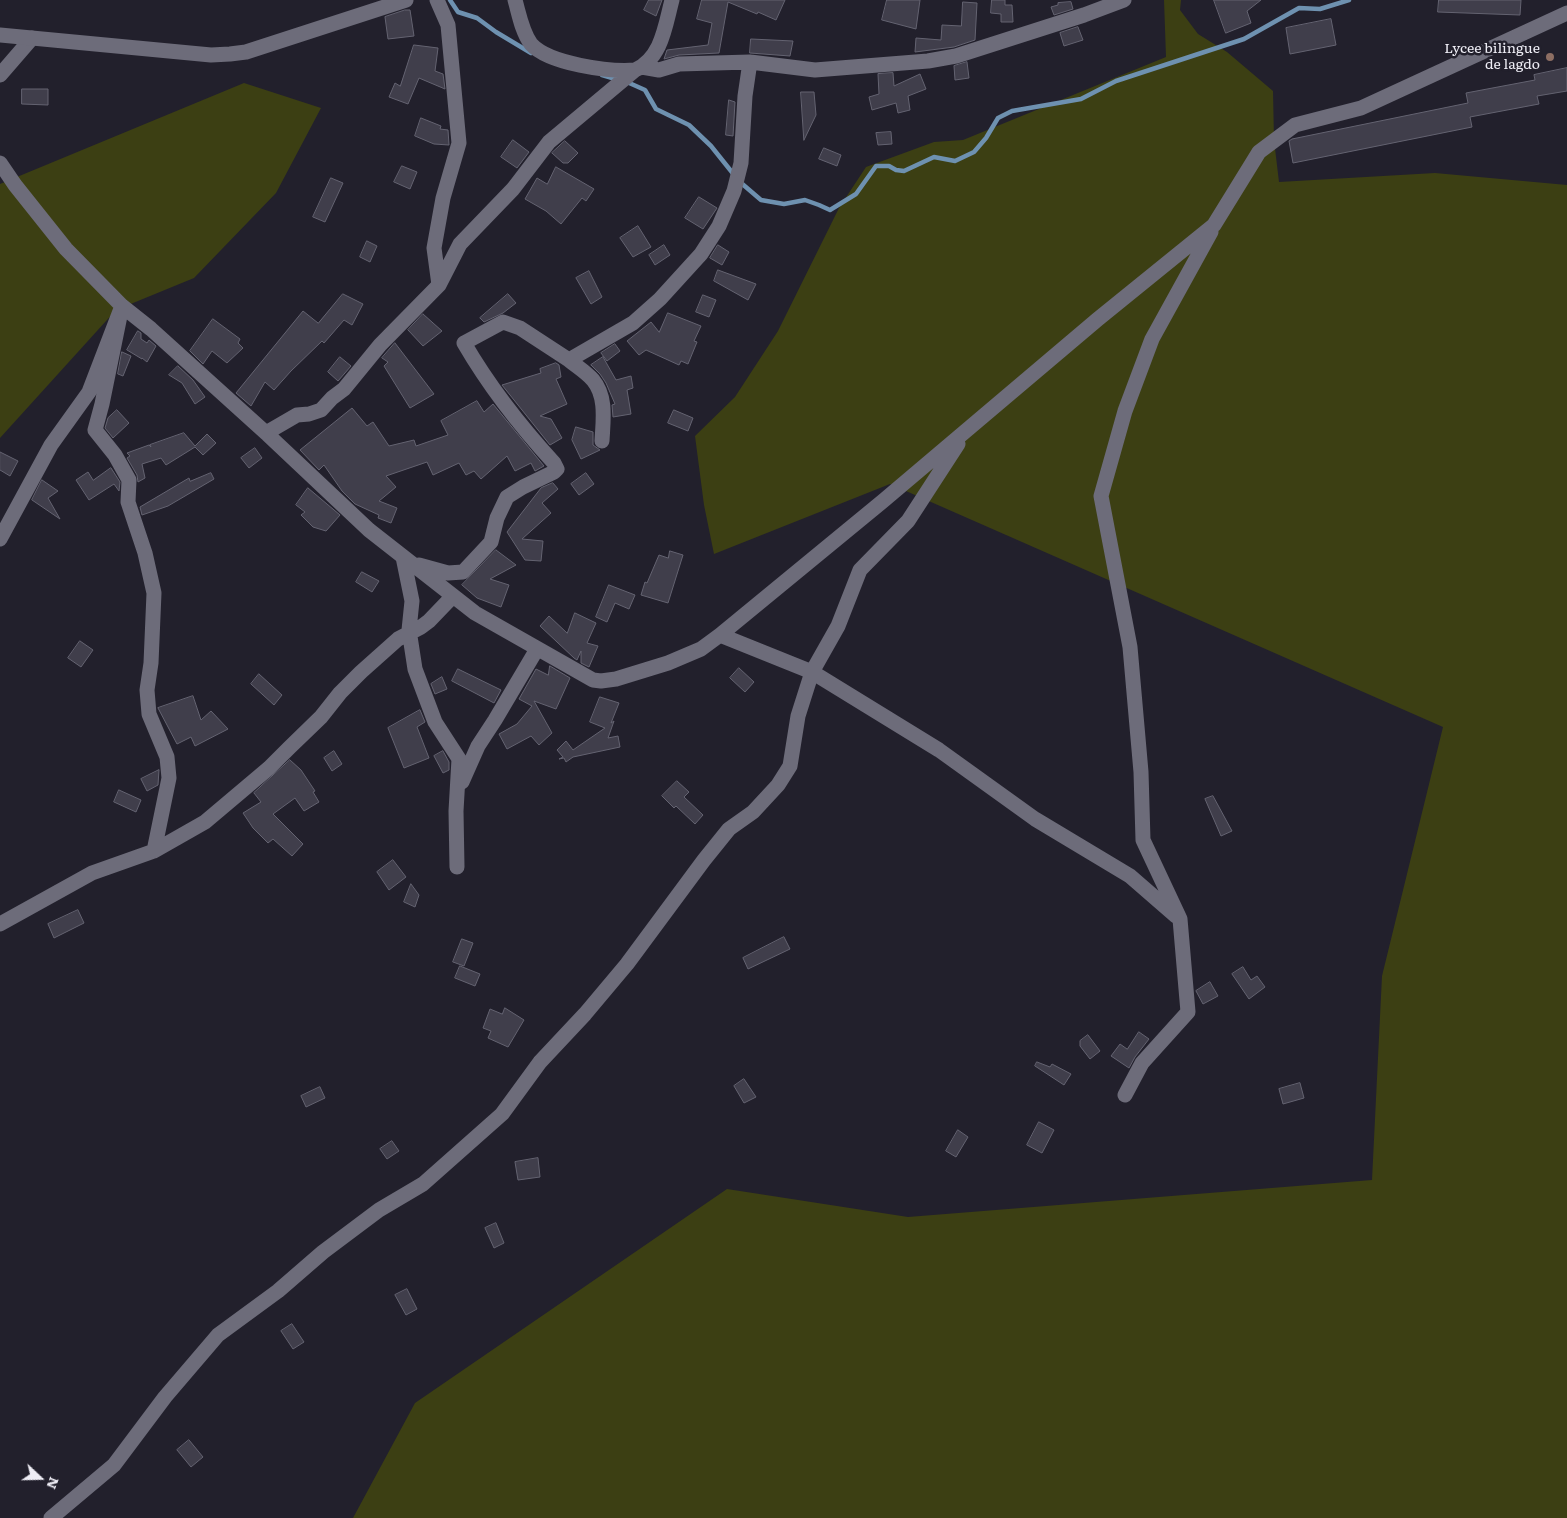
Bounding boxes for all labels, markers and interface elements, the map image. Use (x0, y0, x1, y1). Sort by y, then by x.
place label: Lycee bilingue de lagdo (1444, 41, 1540, 74)
marker: Lycee bilingue de lagdo (1544, 51, 1556, 63)
north arrow (15, 1453, 65, 1503)
text: N (43, 1474, 65, 1492)

